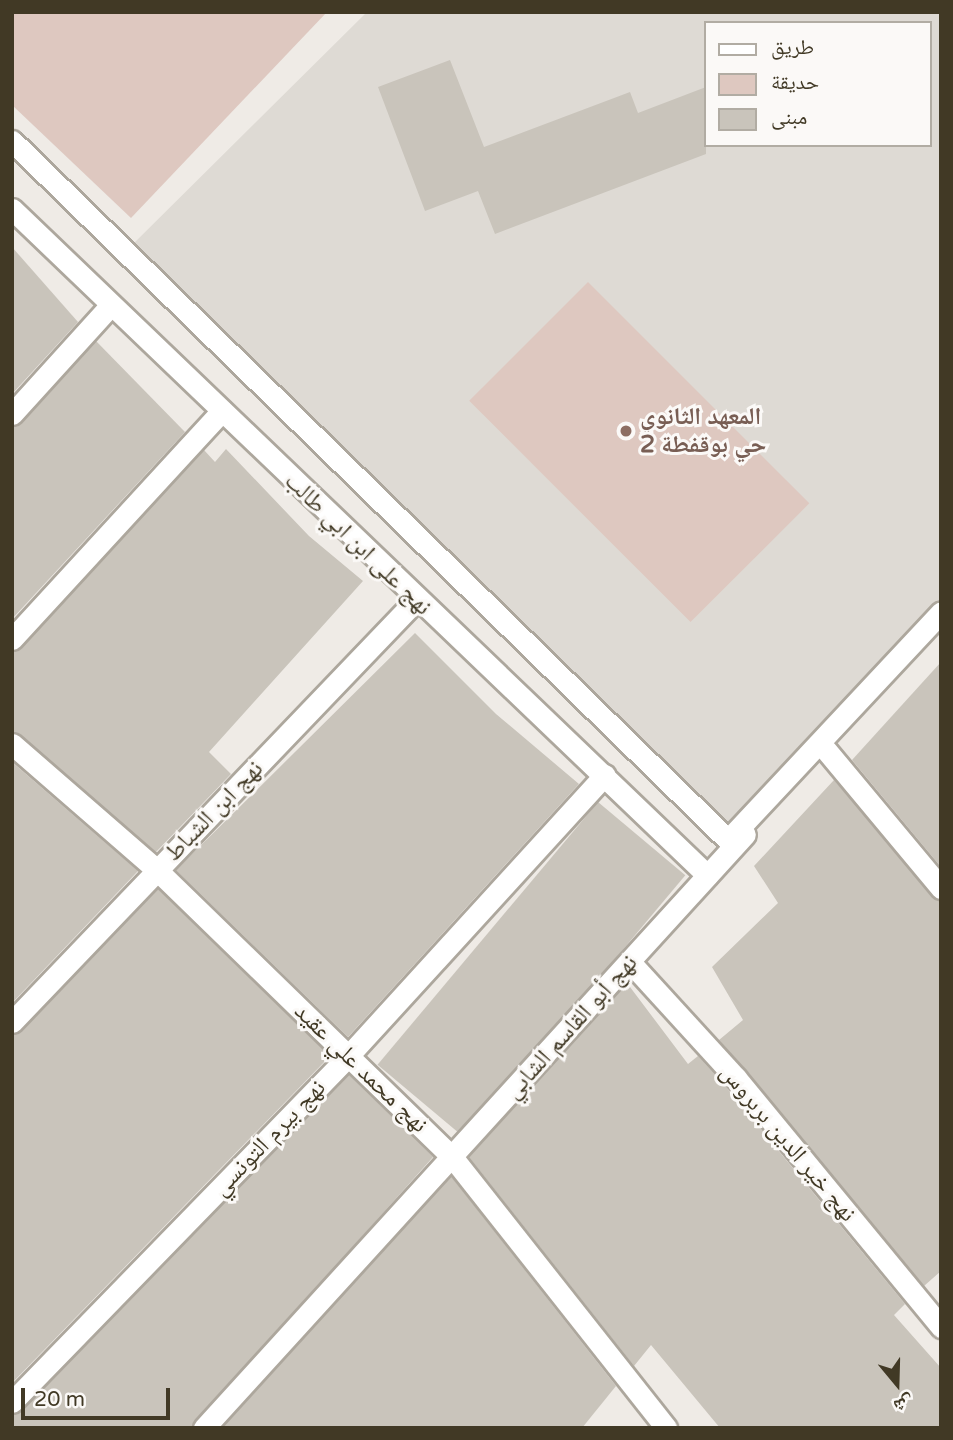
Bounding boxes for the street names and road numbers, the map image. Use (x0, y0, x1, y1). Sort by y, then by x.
street label: نهج على ابن ابي طالب (279, 467, 437, 621)
street label: نهج ابن الشباط (159, 755, 269, 867)
street label: نهج أبو القاسم الشابي (499, 949, 643, 1105)
street label: نهج محمد علي عقيد (288, 997, 434, 1139)
street label: نهج خير الدين بربروس (714, 1058, 862, 1228)
street label: نهج بيرم التونسي (206, 1074, 332, 1202)

